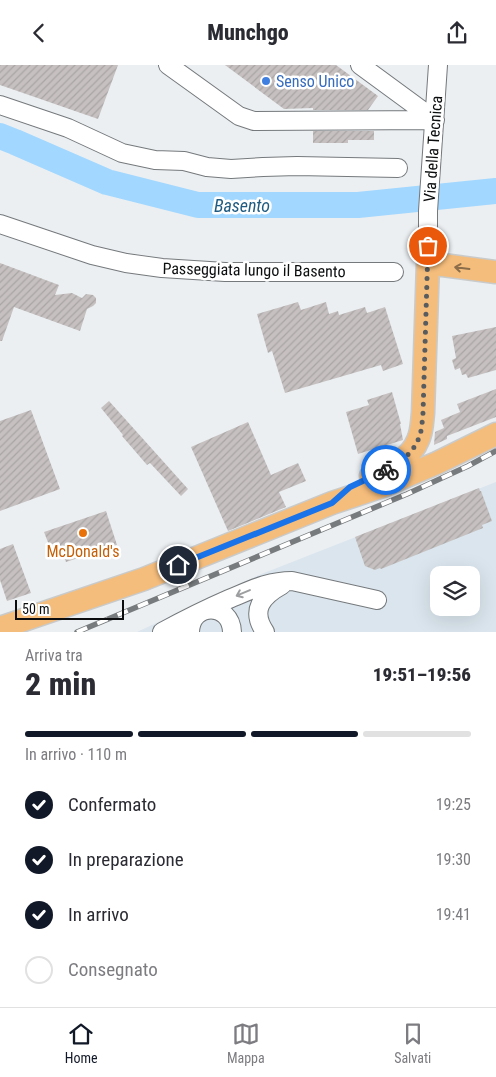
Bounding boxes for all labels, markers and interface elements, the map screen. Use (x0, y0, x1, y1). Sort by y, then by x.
icon: back (25, 19, 53, 47)
icon: share (443, 19, 471, 47)
text: Munchgo (207, 20, 289, 45)
place label: Senso Unico (276, 72, 354, 91)
marker: Senso Unico (260, 75, 272, 87)
street label: Via della Tecnica (420, 95, 446, 203)
water label: Basento (214, 195, 270, 216)
pin (407, 225, 449, 267)
icon: bag (414, 232, 442, 260)
street label: Passeggiata lungo il Basento (162, 259, 346, 281)
one-way arrow (454, 263, 470, 273)
courier (361, 445, 411, 495)
icon: bike (372, 456, 400, 484)
marker: McDonald's (77, 527, 89, 539)
place label: McDonald's (46, 542, 120, 561)
pin (157, 544, 199, 586)
icon: home (164, 551, 192, 579)
map controls (430, 566, 480, 616)
button: layers (430, 566, 480, 616)
one-way arrow (236, 589, 251, 599)
scale bar (15, 597, 124, 620)
text: 50 m (22, 601, 50, 617)
text: Arriva tra (25, 646, 83, 665)
text: 19:51–19:56 (373, 663, 471, 686)
text: 2 min (25, 665, 96, 703)
text: In arrivo · 110 m (25, 745, 127, 764)
icon: check (25, 791, 53, 819)
text: Confermato (68, 793, 156, 816)
text: 19:25 (436, 795, 471, 814)
icon: check (25, 846, 53, 874)
text: In preparazione (68, 848, 184, 871)
text: 19:30 (436, 850, 471, 869)
icon: check (25, 901, 53, 929)
text: In arrivo (68, 903, 129, 926)
text: 19:41 (436, 905, 471, 924)
text: Consegnato (68, 958, 158, 981)
tab: Home (65, 1020, 98, 1066)
tab: Mappa (227, 1020, 265, 1066)
tab: Salvati (394, 1020, 431, 1066)

